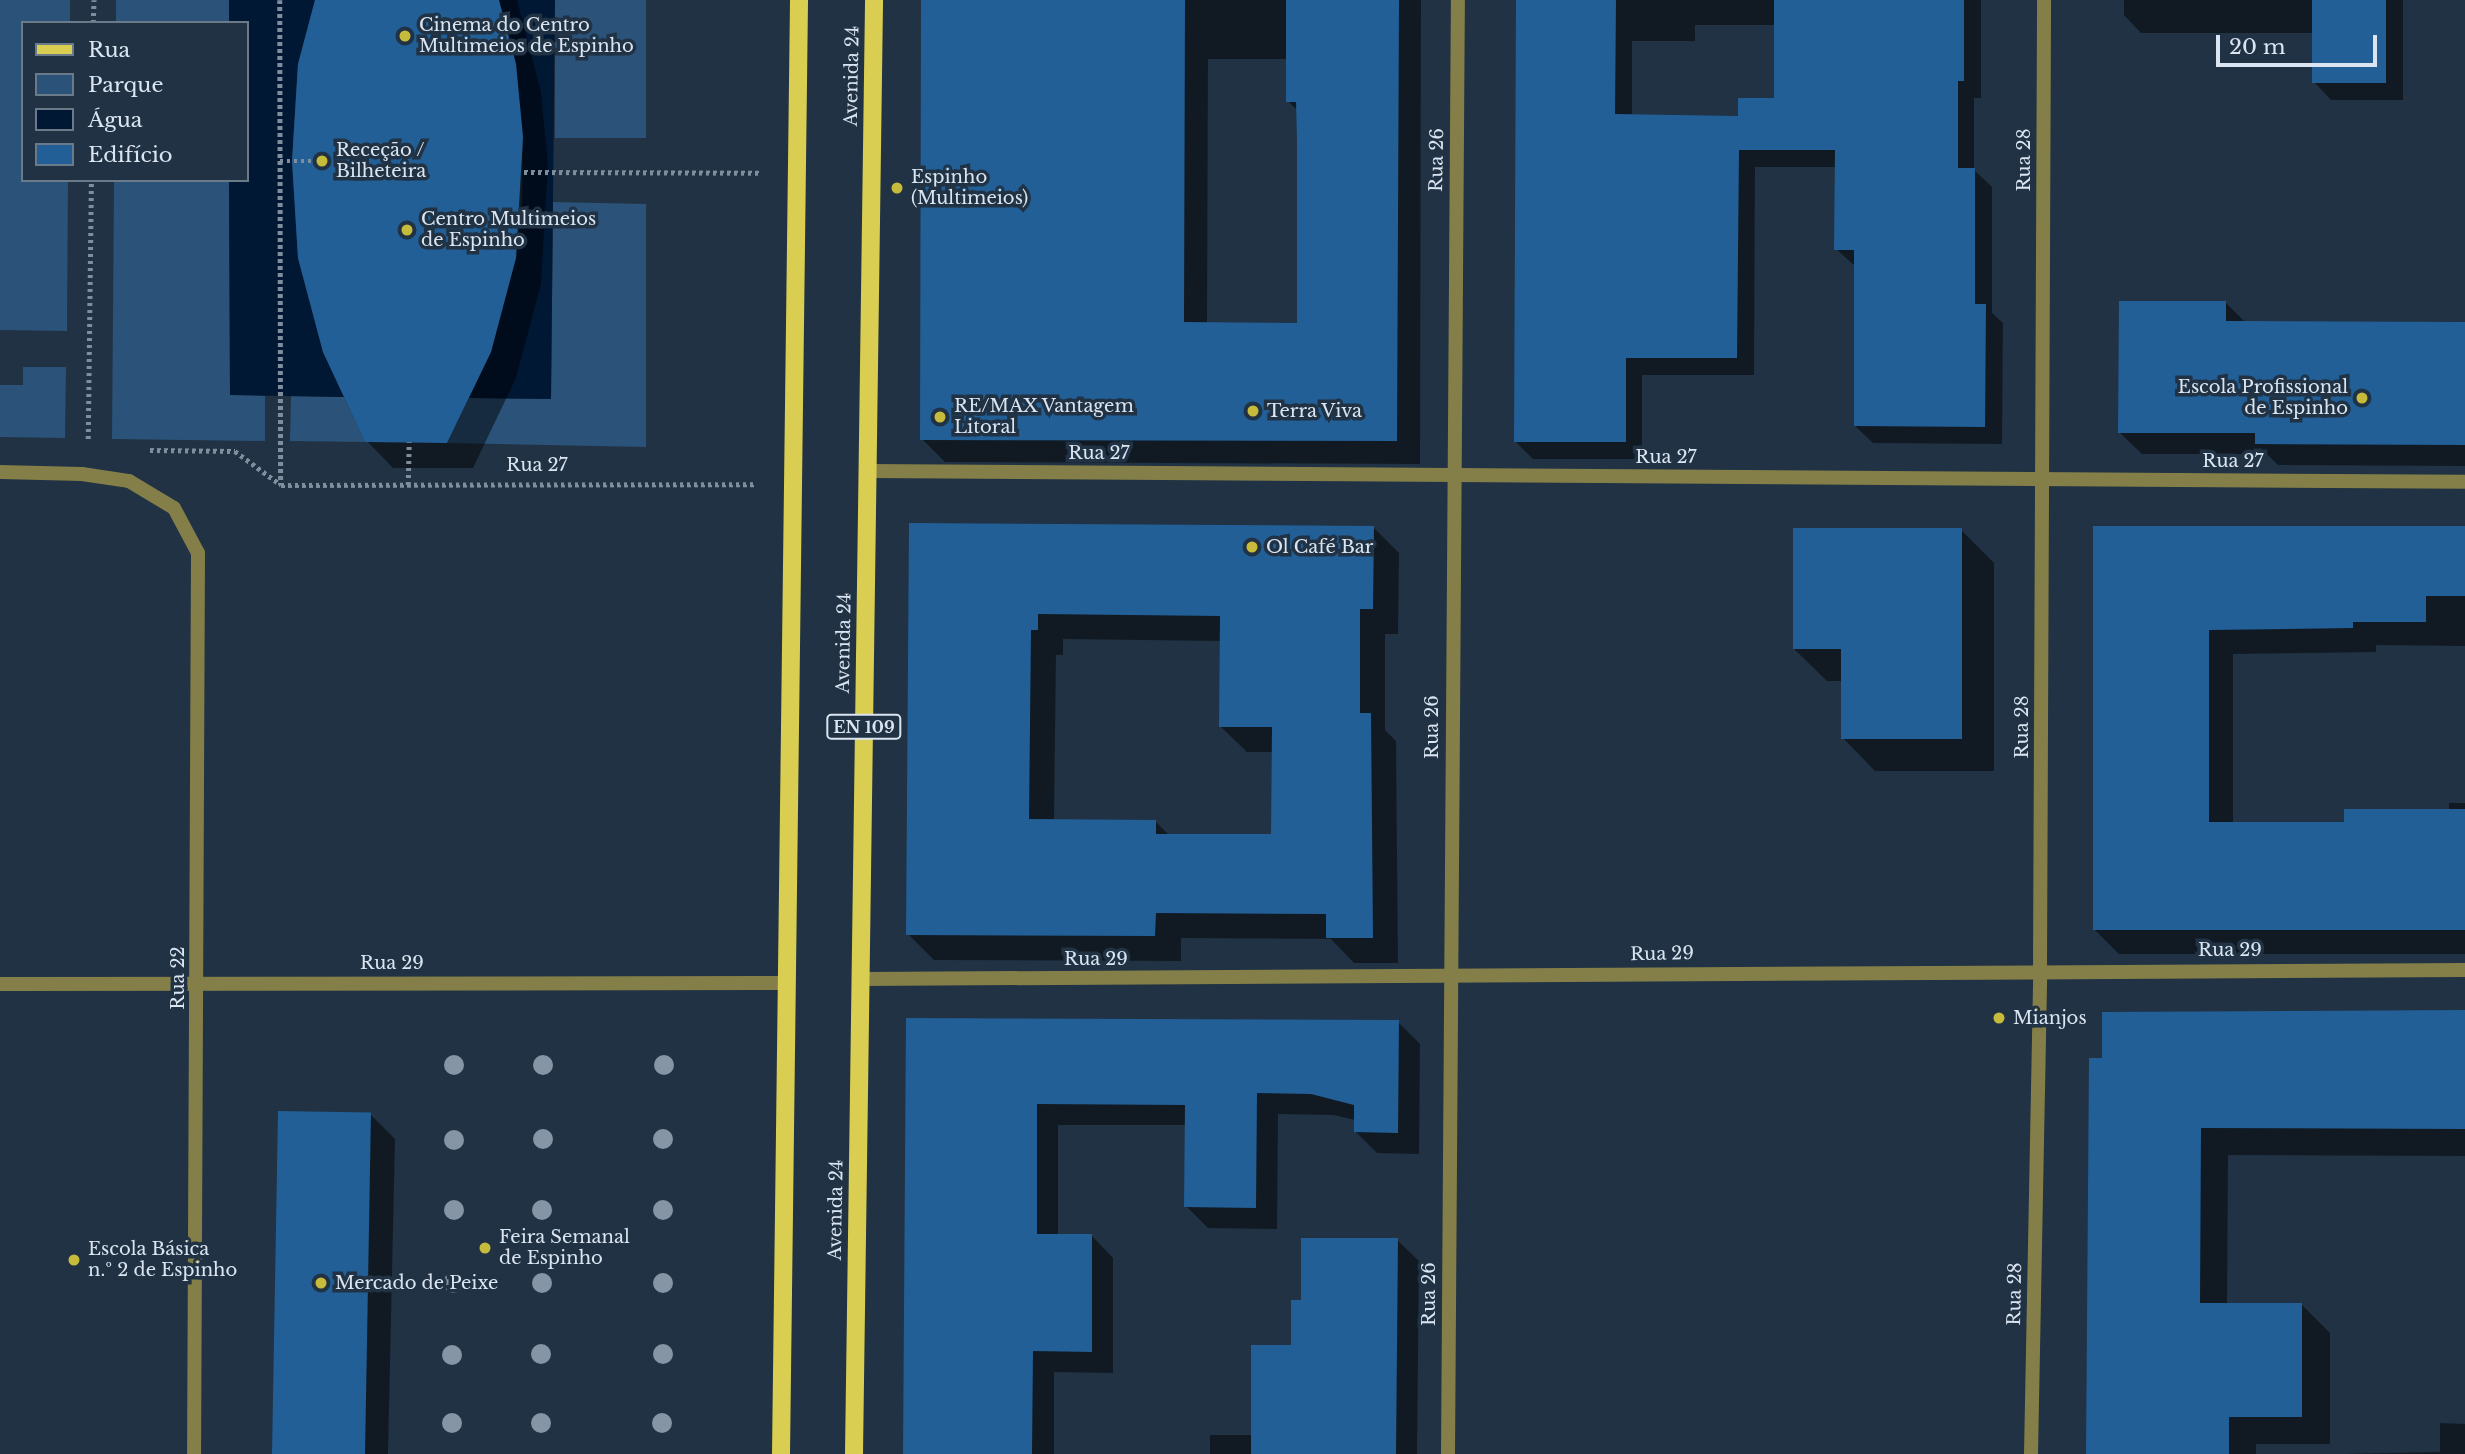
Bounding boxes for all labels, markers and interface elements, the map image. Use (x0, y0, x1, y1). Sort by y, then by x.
place label: Cinema do Centro Multimeios de Espinho (419, 15, 634, 58)
legend (21, 21, 248, 182)
scale bar (2220, 21, 2381, 65)
street label: Avenida 24 (840, 25, 864, 127)
marker: Cinema do Centro Multimeios de Espinho (397, 28, 413, 44)
text: 20 m (2229, 34, 2286, 60)
text: Rua (88, 37, 130, 63)
text: Parque (88, 72, 163, 98)
text: Água (88, 107, 143, 133)
street label: Rua 26 (1426, 128, 1448, 192)
street label: Rua 28 (2013, 128, 2035, 192)
place label: Receção / Bilheteira (336, 140, 426, 182)
text: Edifício (88, 142, 173, 168)
marker: Receção / Bilheteira (314, 153, 330, 169)
place label: Espinho (Multimeios) (911, 167, 1028, 210)
marker: Espinho (Multimeios) (889, 180, 905, 196)
place label: Centro Multimeios de Espinho (421, 209, 596, 252)
marker: Centro Multimeios de Espinho (399, 222, 415, 238)
place label: Escola Profissional de Espinho (2178, 377, 2348, 420)
marker: Escola Profissional de Espinho (2354, 390, 2370, 406)
place label: RE/MAX Vantagem Litoral (954, 396, 1135, 438)
place label: Terra Viva (1267, 400, 1363, 422)
marker: Terra Viva (1245, 403, 1261, 419)
marker: RE/MAX Vantagem Litoral (932, 409, 948, 425)
street label: Rua 27 (1068, 442, 1130, 464)
street label: Rua 27 (1635, 446, 1697, 468)
street label: Rua 27 (2202, 450, 2264, 472)
street label: Rua 27 (506, 454, 568, 476)
place label: Ol Café Bar (1266, 536, 1373, 558)
marker: Ol Café Bar (1244, 539, 1260, 555)
street label: Avenida 24 (832, 592, 856, 694)
street label: Rua 26 (1421, 695, 1443, 759)
street label: Rua 28 (2011, 695, 2033, 759)
road number: EN 109 (826, 714, 903, 740)
street label: Rua 29 (2198, 939, 2262, 961)
street label: Rua 29 (1630, 943, 1694, 965)
street label: Rua 22 (167, 946, 189, 1010)
street label: Rua 29 (1064, 948, 1128, 970)
street label: Rua 29 (360, 952, 424, 974)
place label: Mianjos (2013, 1007, 2087, 1029)
marker: Mianjos (1991, 1010, 2007, 1026)
street label: Avenida 24 (824, 1159, 848, 1261)
place label: Feira Semanal de Espinho (499, 1227, 630, 1270)
place label: Escola Básica n.º 2 de Espinho (88, 1239, 237, 1282)
marker: Feira Semanal de Espinho (477, 1240, 493, 1256)
marker: Escola Básica n.º 2 de Espinho (66, 1252, 82, 1268)
street label: Rua 26 (1418, 1262, 1440, 1326)
street label: Rua 28 (2004, 1262, 2026, 1326)
place label: Mercado de Peixe (335, 1272, 498, 1294)
marker: Mercado de Peixe (313, 1275, 329, 1291)

